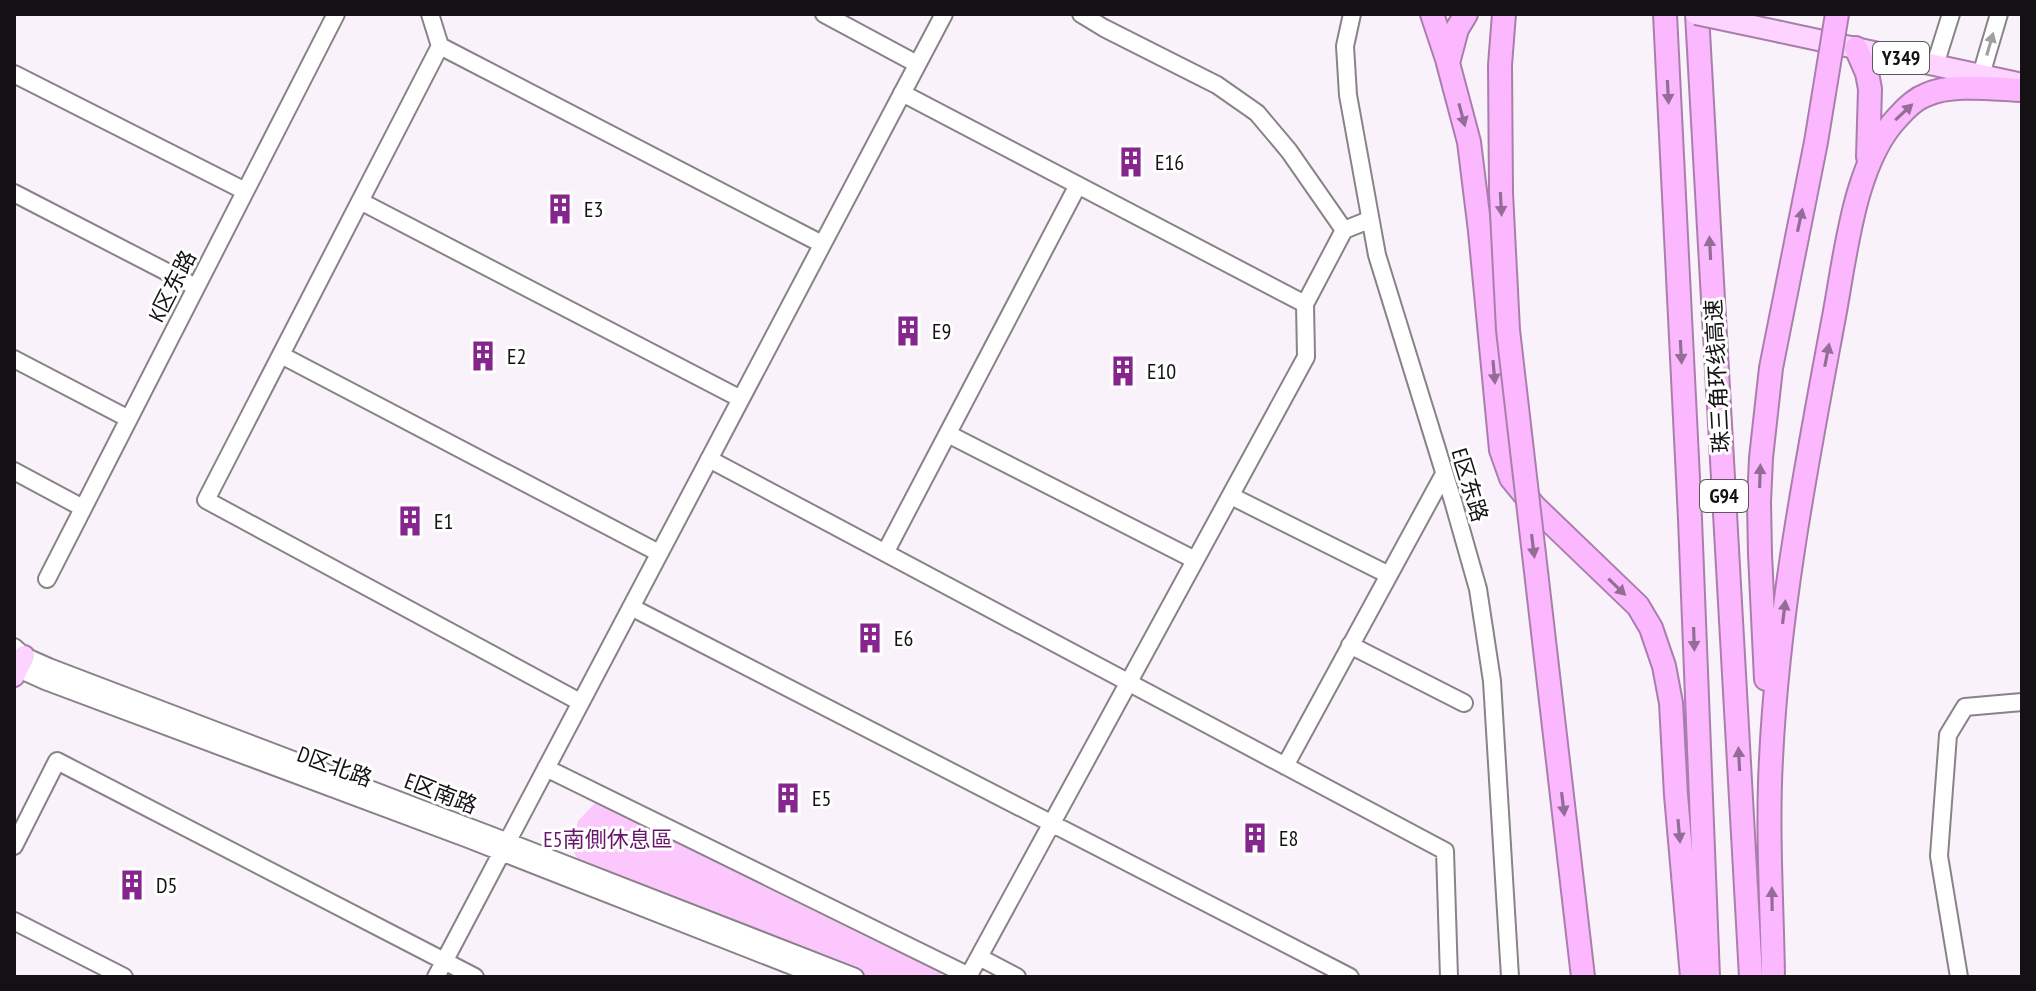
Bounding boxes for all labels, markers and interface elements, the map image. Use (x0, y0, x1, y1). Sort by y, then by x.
one-way arrow (1984, 32, 1997, 56)
road number: Y349 (1873, 42, 1929, 74)
one-way arrow (1662, 80, 1675, 105)
one-way arrow (1456, 102, 1468, 127)
one-way arrow (1894, 103, 1913, 121)
building icon: E16 (1114, 145, 1148, 179)
place label: E16 (1155, 148, 1184, 176)
building icon: E3 (543, 192, 577, 226)
one-way arrow (1495, 192, 1508, 217)
place label: E3 (584, 195, 603, 223)
one-way arrow (1794, 207, 1807, 232)
one-way arrow (1703, 235, 1716, 260)
street label: K区东路 (142, 245, 202, 327)
street label: 珠三角环线高速 (1699, 298, 1735, 454)
building icon: E9 (891, 314, 925, 348)
place label: E9 (932, 317, 951, 345)
building icon: E2 (466, 339, 500, 373)
one-way arrow (1675, 340, 1688, 365)
place label: E2 (507, 342, 526, 370)
one-way arrow (1821, 343, 1833, 368)
building icon: E10 (1106, 354, 1140, 388)
place label: E10 (1147, 357, 1176, 385)
one-way arrow (1487, 360, 1500, 385)
street label: E区东路 (1446, 445, 1494, 525)
one-way arrow (1753, 463, 1766, 488)
road number: G94 (1700, 480, 1748, 512)
building icon: E1 (393, 504, 427, 538)
place label: E1 (434, 507, 453, 535)
one-way arrow (1526, 534, 1539, 559)
one-way arrow (1607, 577, 1626, 595)
one-way arrow (1778, 599, 1791, 624)
building icon: E6 (853, 621, 887, 655)
place label: E6 (894, 624, 913, 652)
one-way arrow (1688, 627, 1701, 652)
street label: D区北路 (294, 740, 376, 792)
one-way arrow (1732, 746, 1745, 771)
street label: E区南路 (401, 766, 481, 820)
building icon: E5 (771, 781, 805, 815)
place label: E5 (812, 784, 831, 812)
one-way arrow (1556, 792, 1569, 817)
one-way arrow (1673, 819, 1686, 844)
building icon: E8 (1238, 821, 1272, 855)
place label: E8 (1279, 824, 1298, 852)
park label: E5南側休息區 (543, 825, 673, 853)
building icon: D5 (115, 868, 149, 902)
place label: D5 (156, 871, 177, 899)
one-way arrow (1766, 886, 1778, 911)

